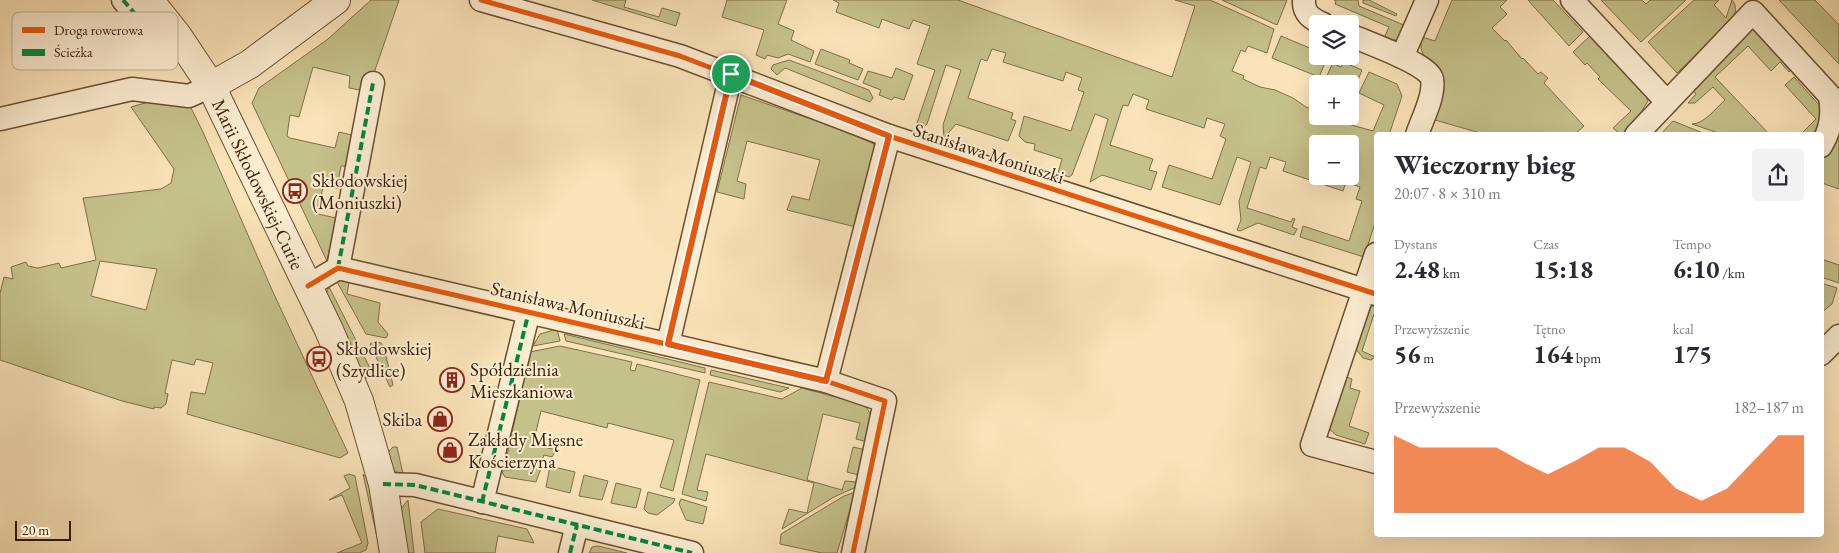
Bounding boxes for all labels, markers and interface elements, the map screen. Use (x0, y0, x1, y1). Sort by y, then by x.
legend (12, 12, 178, 70)
map controls (1309, 15, 1359, 185)
button: layers (1309, 15, 1359, 65)
text: Droga rowerowa (54, 21, 144, 39)
text: Ścieżka (54, 43, 93, 61)
pin (710, 53, 752, 95)
icon: arrive (717, 60, 745, 88)
button: + (1309, 75, 1359, 125)
street label: Marii Skłodowskiej-Curie (206, 95, 310, 274)
street label: Stanisława Moniuszki (910, 117, 1068, 190)
button: − (1309, 135, 1359, 185)
text: Wieczorny bieg (1394, 146, 1575, 182)
button: share (1752, 149, 1804, 201)
place label: Skłodowskiej (Moniuszki) (312, 168, 408, 215)
bus stop icon: Skłodowskiej (Moniuszki) (282, 178, 308, 204)
text: 20:07 · 8 × 310 m (1394, 183, 1501, 204)
text: Dystans (1394, 235, 1437, 253)
text: Czas (1533, 235, 1559, 253)
text: Tempo (1673, 235, 1711, 253)
text: 2.48 (1394, 253, 1440, 285)
text: 15:18 (1533, 253, 1593, 285)
text: 6:10 (1673, 253, 1719, 285)
text: km (1440, 264, 1460, 282)
text: /km (1719, 264, 1745, 282)
street label: Stanisława Moniuszki (488, 276, 648, 335)
text: Przewyższenie (1394, 320, 1470, 338)
text: Tętno (1533, 320, 1565, 338)
text: kcal (1673, 320, 1694, 338)
place label: Skłodowskiej (Szydlice) (336, 336, 432, 383)
text: 56 (1394, 338, 1420, 370)
text: 164 (1533, 338, 1573, 370)
text: 175 (1673, 338, 1712, 370)
bus stop icon: Skłodowskiej (Szydlice) (306, 346, 332, 372)
text: m (1420, 349, 1434, 367)
text: bpm (1573, 349, 1601, 367)
place label: Spółdzielnia Mieszkaniowa (470, 357, 574, 404)
building icon: Spółdzielnia Mieszkaniowa (439, 367, 465, 393)
text: Przewyższenie (1394, 397, 1481, 418)
text: 182–187 m (1733, 397, 1804, 418)
shop icon: Skiba (427, 406, 453, 432)
place label: Skiba (383, 407, 422, 432)
place label: Zakłady Mięsne Kościerzyna (468, 427, 583, 474)
shop icon: Zakłady Mięsne Kościerzyna (437, 437, 463, 463)
scale bar (15, 518, 71, 541)
text: 20 m (22, 521, 49, 539)

